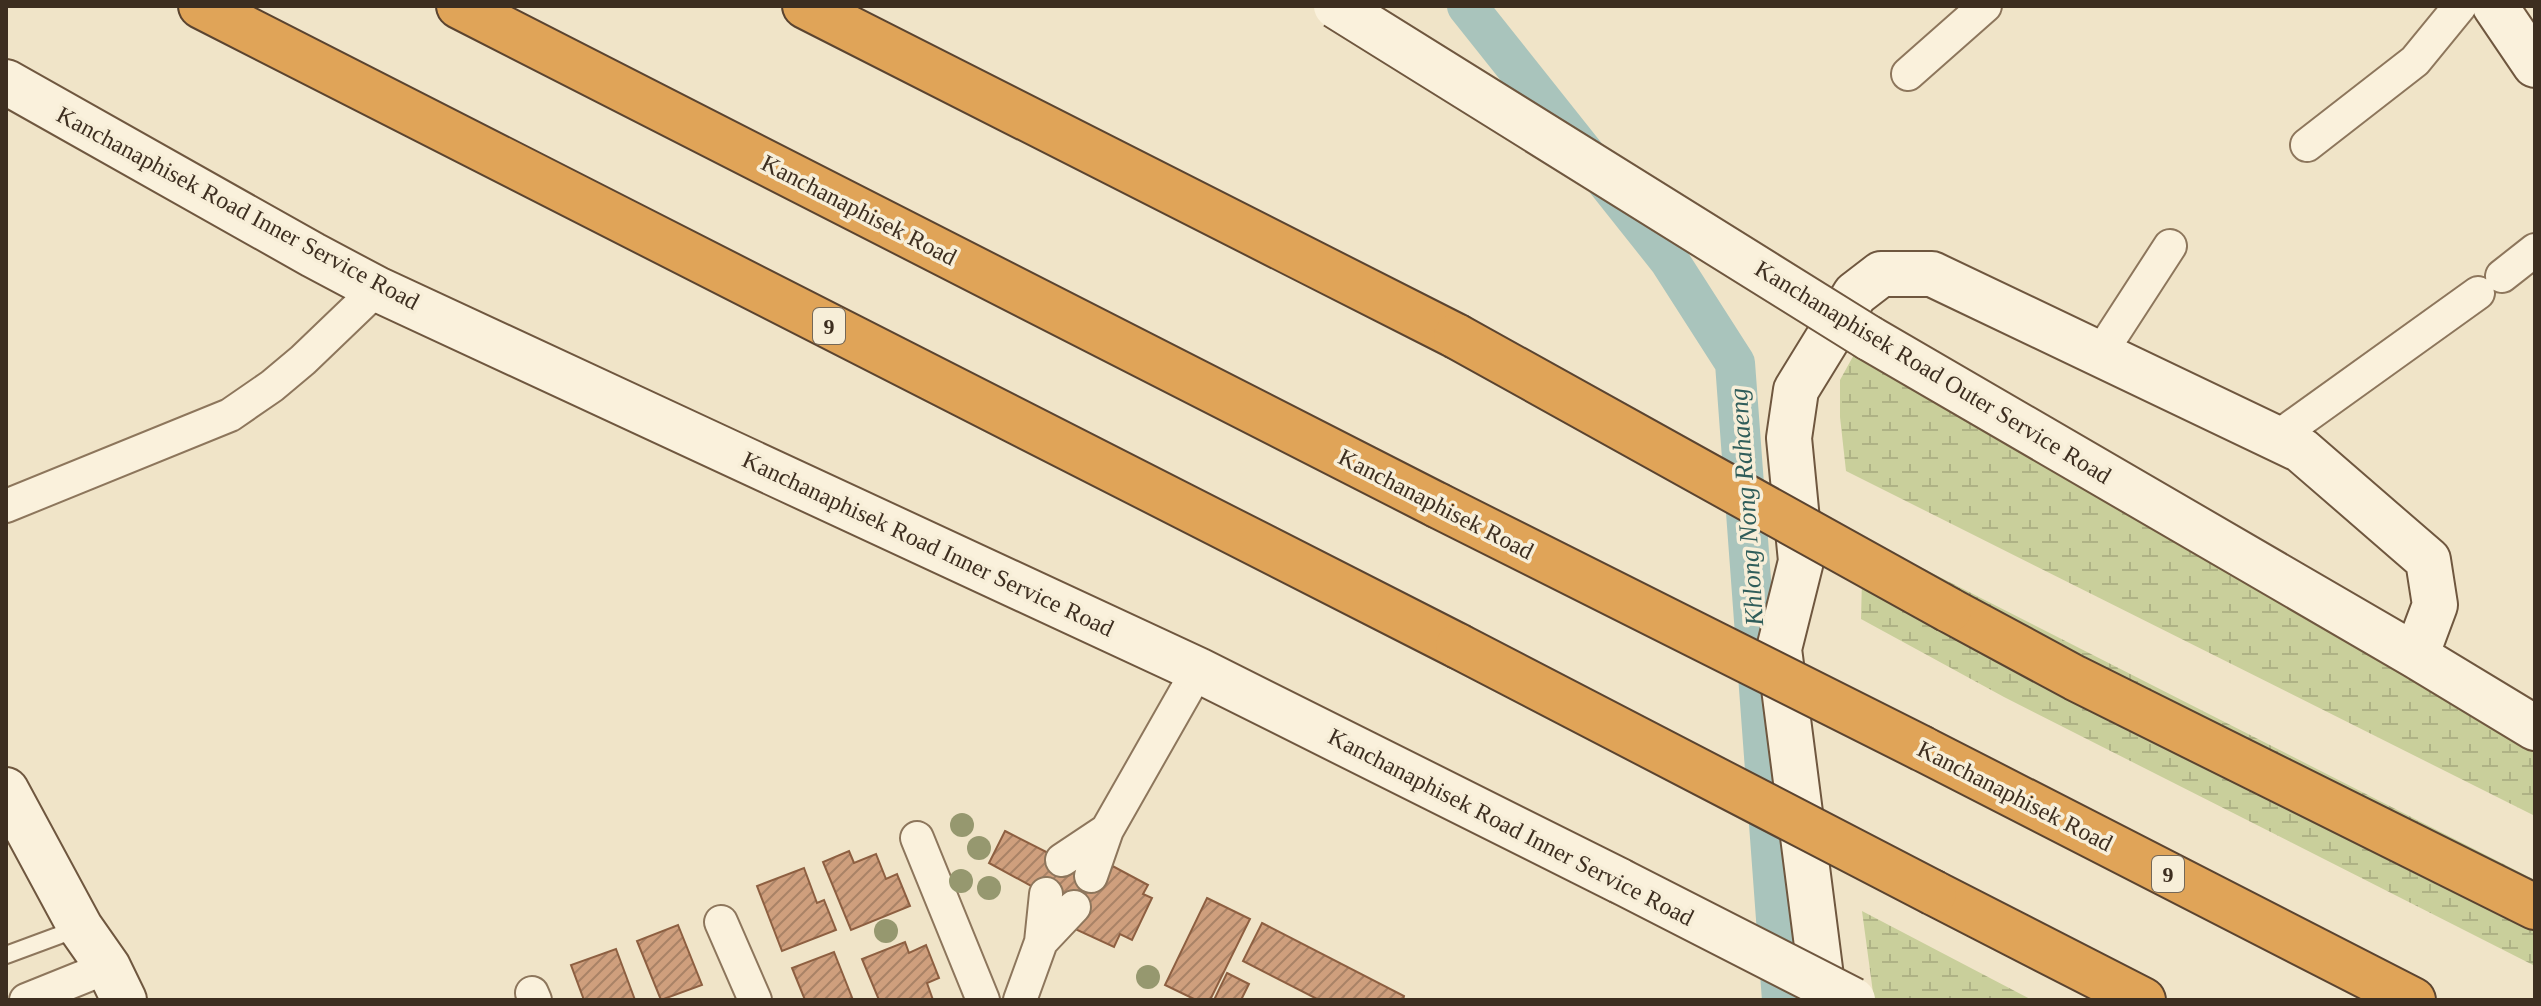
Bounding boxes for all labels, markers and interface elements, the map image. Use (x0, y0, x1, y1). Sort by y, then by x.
street label: Kanchanaphisek Road Inner Service Road (52, 101, 424, 315)
street label: Kanchanaphisek Road (757, 150, 961, 270)
street label: Kanchanaphisek Road Outer Service Road (1750, 255, 2116, 489)
road number: 9 (813, 308, 845, 344)
water label: Khlong Nong Rahaeng (1724, 387, 1769, 628)
street label: Kanchanaphisek Road (1334, 444, 1538, 564)
street label: Kanchanaphisek Road Inner Service Road (738, 446, 1118, 642)
street label: Kanchanaphisek Road Inner Service Road (1324, 723, 1698, 931)
street label: Kanchanaphisek Road (1913, 736, 2117, 856)
road number: 9 (2152, 856, 2184, 892)

